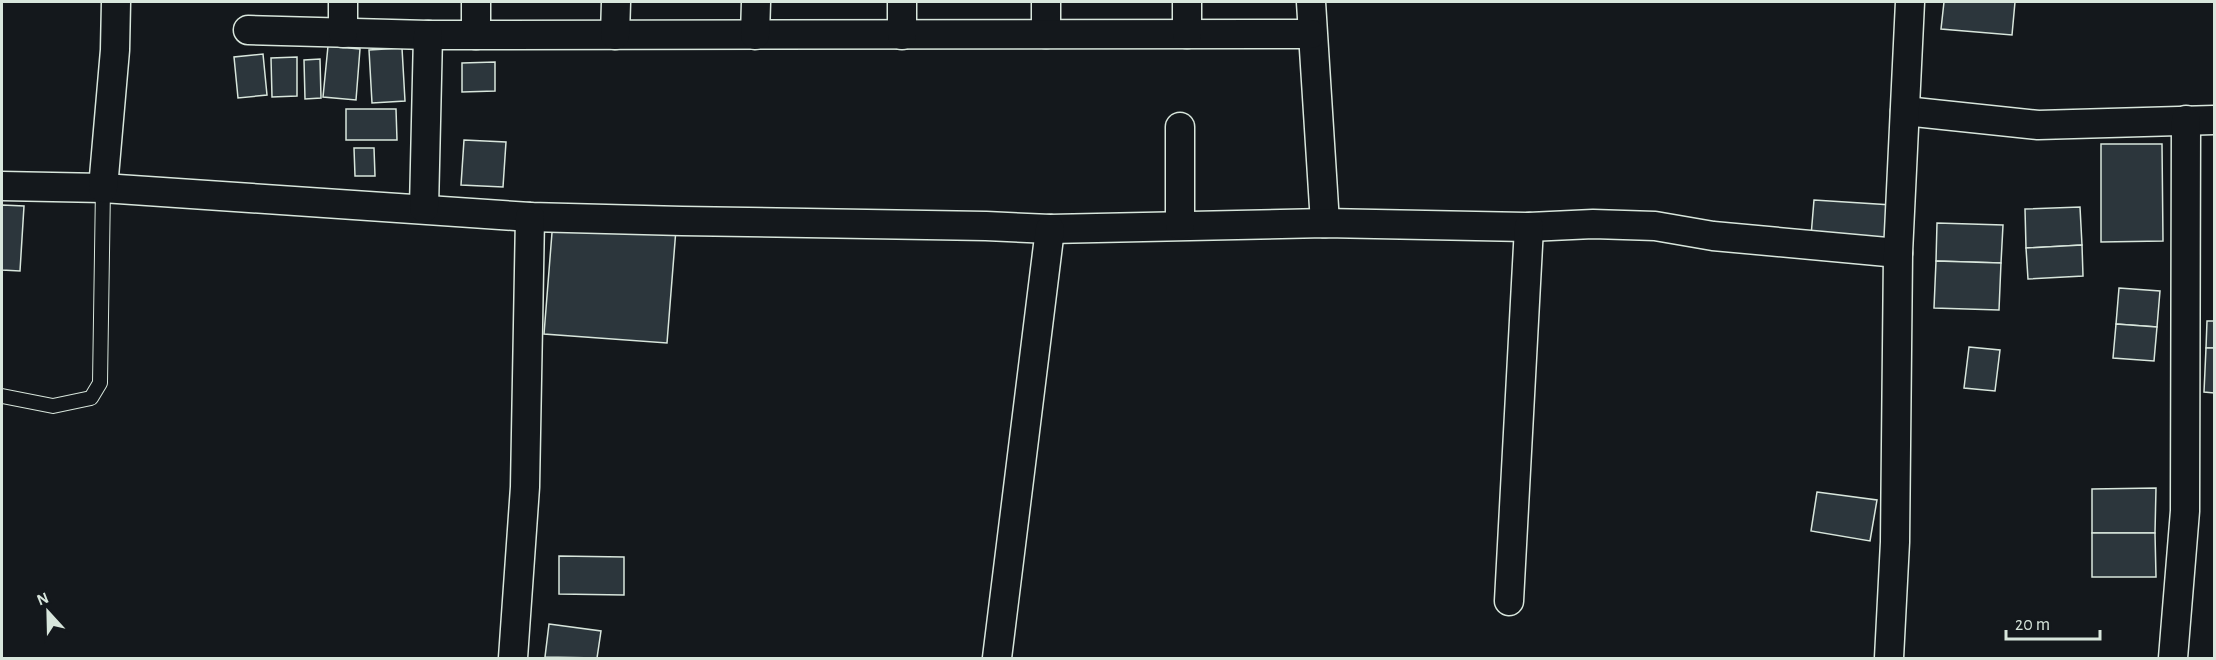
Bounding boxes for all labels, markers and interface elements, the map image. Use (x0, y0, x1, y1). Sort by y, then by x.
north arrow (18, 582, 78, 642)
text: N (35, 590, 51, 609)
scale bar (2006, 603, 2100, 641)
text: 20 m (2015, 616, 2050, 634)

